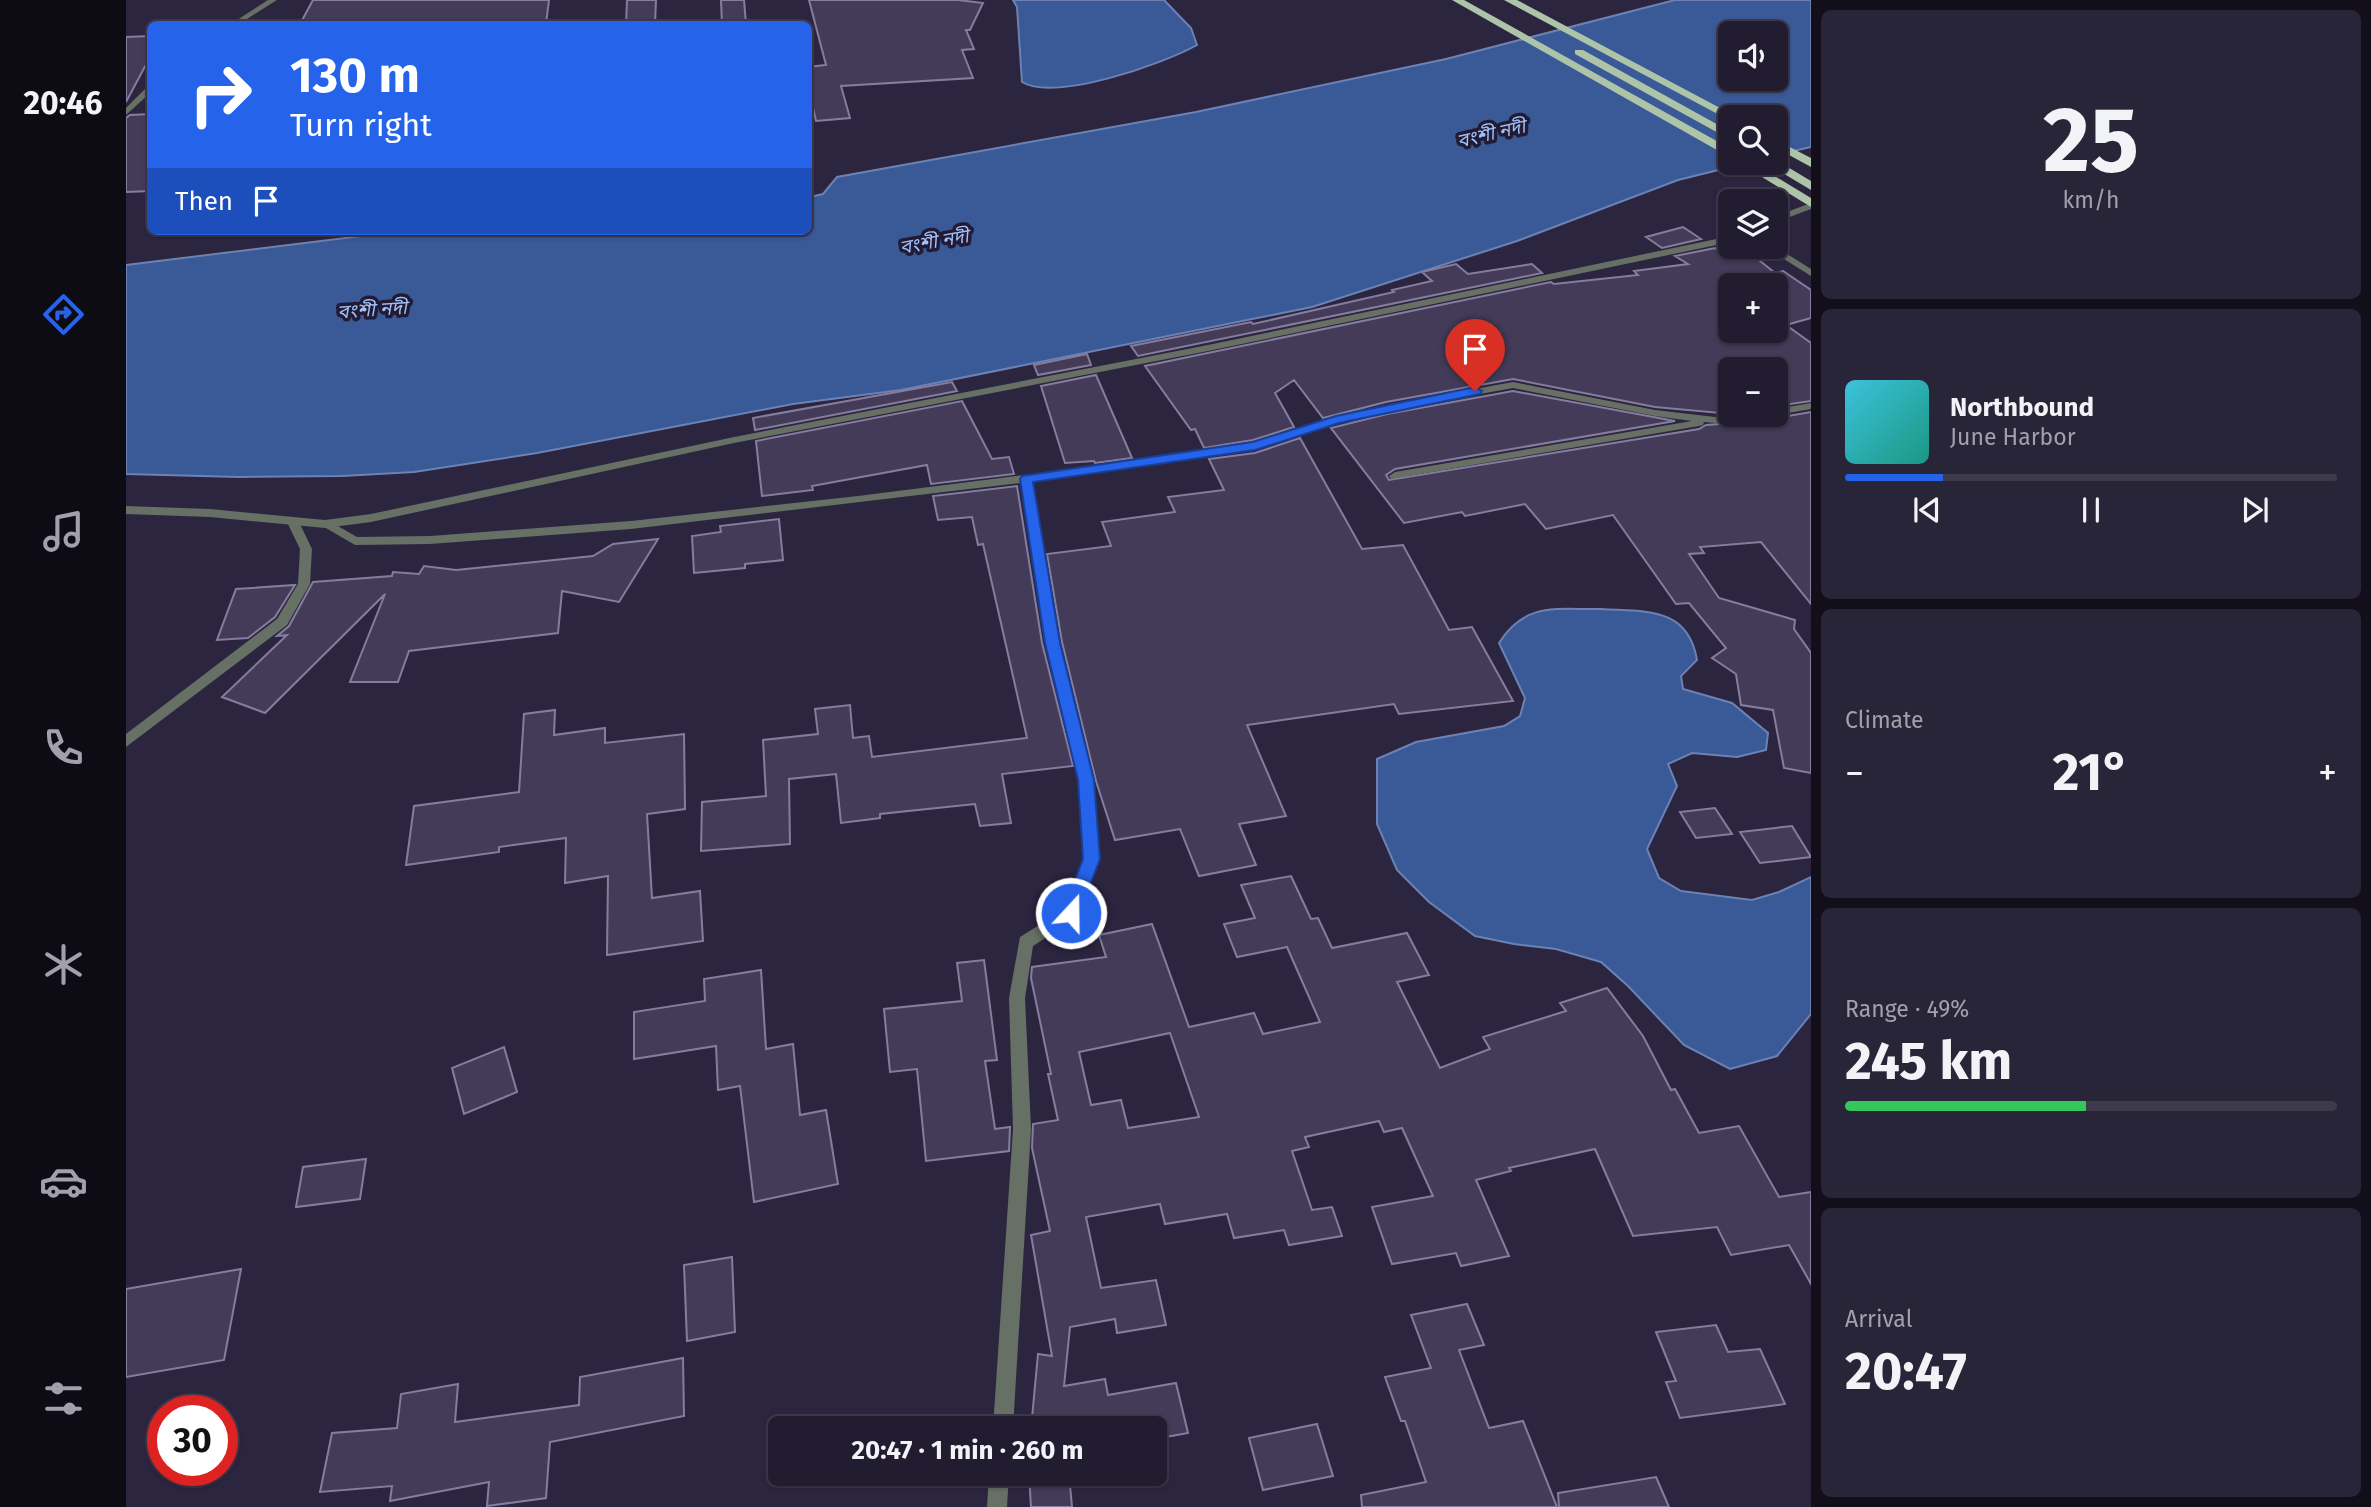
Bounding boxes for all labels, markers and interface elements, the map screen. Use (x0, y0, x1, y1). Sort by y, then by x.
map controls (1718, 21, 1788, 427)
button: sound (1718, 21, 1788, 91)
text: 130 m (290, 46, 420, 105)
icon: right (175, 49, 266, 140)
text: 20:46 (24, 84, 102, 122)
text: 25 (2043, 86, 2139, 195)
button: search (1718, 105, 1788, 175)
text: Turn right (290, 106, 432, 144)
water label: বংশী নদী (1455, 114, 1531, 153)
icon: arrive (247, 182, 285, 220)
text: Then (175, 186, 233, 217)
text: km/h (2063, 186, 2119, 214)
button: layers (1718, 189, 1788, 259)
water label: বংশী নদী (898, 223, 974, 259)
button: + (1718, 273, 1788, 343)
icon: directions (39, 290, 88, 339)
water label: বংশী নদী (337, 295, 411, 323)
pin (1445, 319, 1505, 391)
icon: arrive (1456, 330, 1494, 368)
button: − (1718, 357, 1788, 427)
text: Northbound (1950, 392, 2094, 423)
text: June Harbor (1950, 423, 2076, 451)
icon: previous (1908, 491, 1946, 529)
icon: pause (2072, 491, 2110, 529)
icon: next (2236, 491, 2274, 529)
icon: music (39, 507, 88, 556)
text: Climate (1845, 706, 1924, 734)
icon: phone (39, 723, 88, 772)
text: 21° (2053, 741, 2130, 804)
text: − (1845, 750, 1864, 796)
text: + (2318, 750, 2337, 796)
position arrow (1034, 876, 1108, 950)
icon: climate (39, 940, 88, 989)
text: Range · 49% (1845, 995, 1969, 1023)
text: 245 km (1845, 1030, 2012, 1093)
icon: car (39, 1157, 88, 1206)
text: Arrival (1845, 1305, 1912, 1333)
text: 20:47 (1845, 1340, 1967, 1403)
icon: filters (39, 1374, 88, 1423)
speed limit sign: 30 (147, 1395, 238, 1486)
text: 20:47 · 1 min · 260 m (852, 1435, 1084, 1466)

